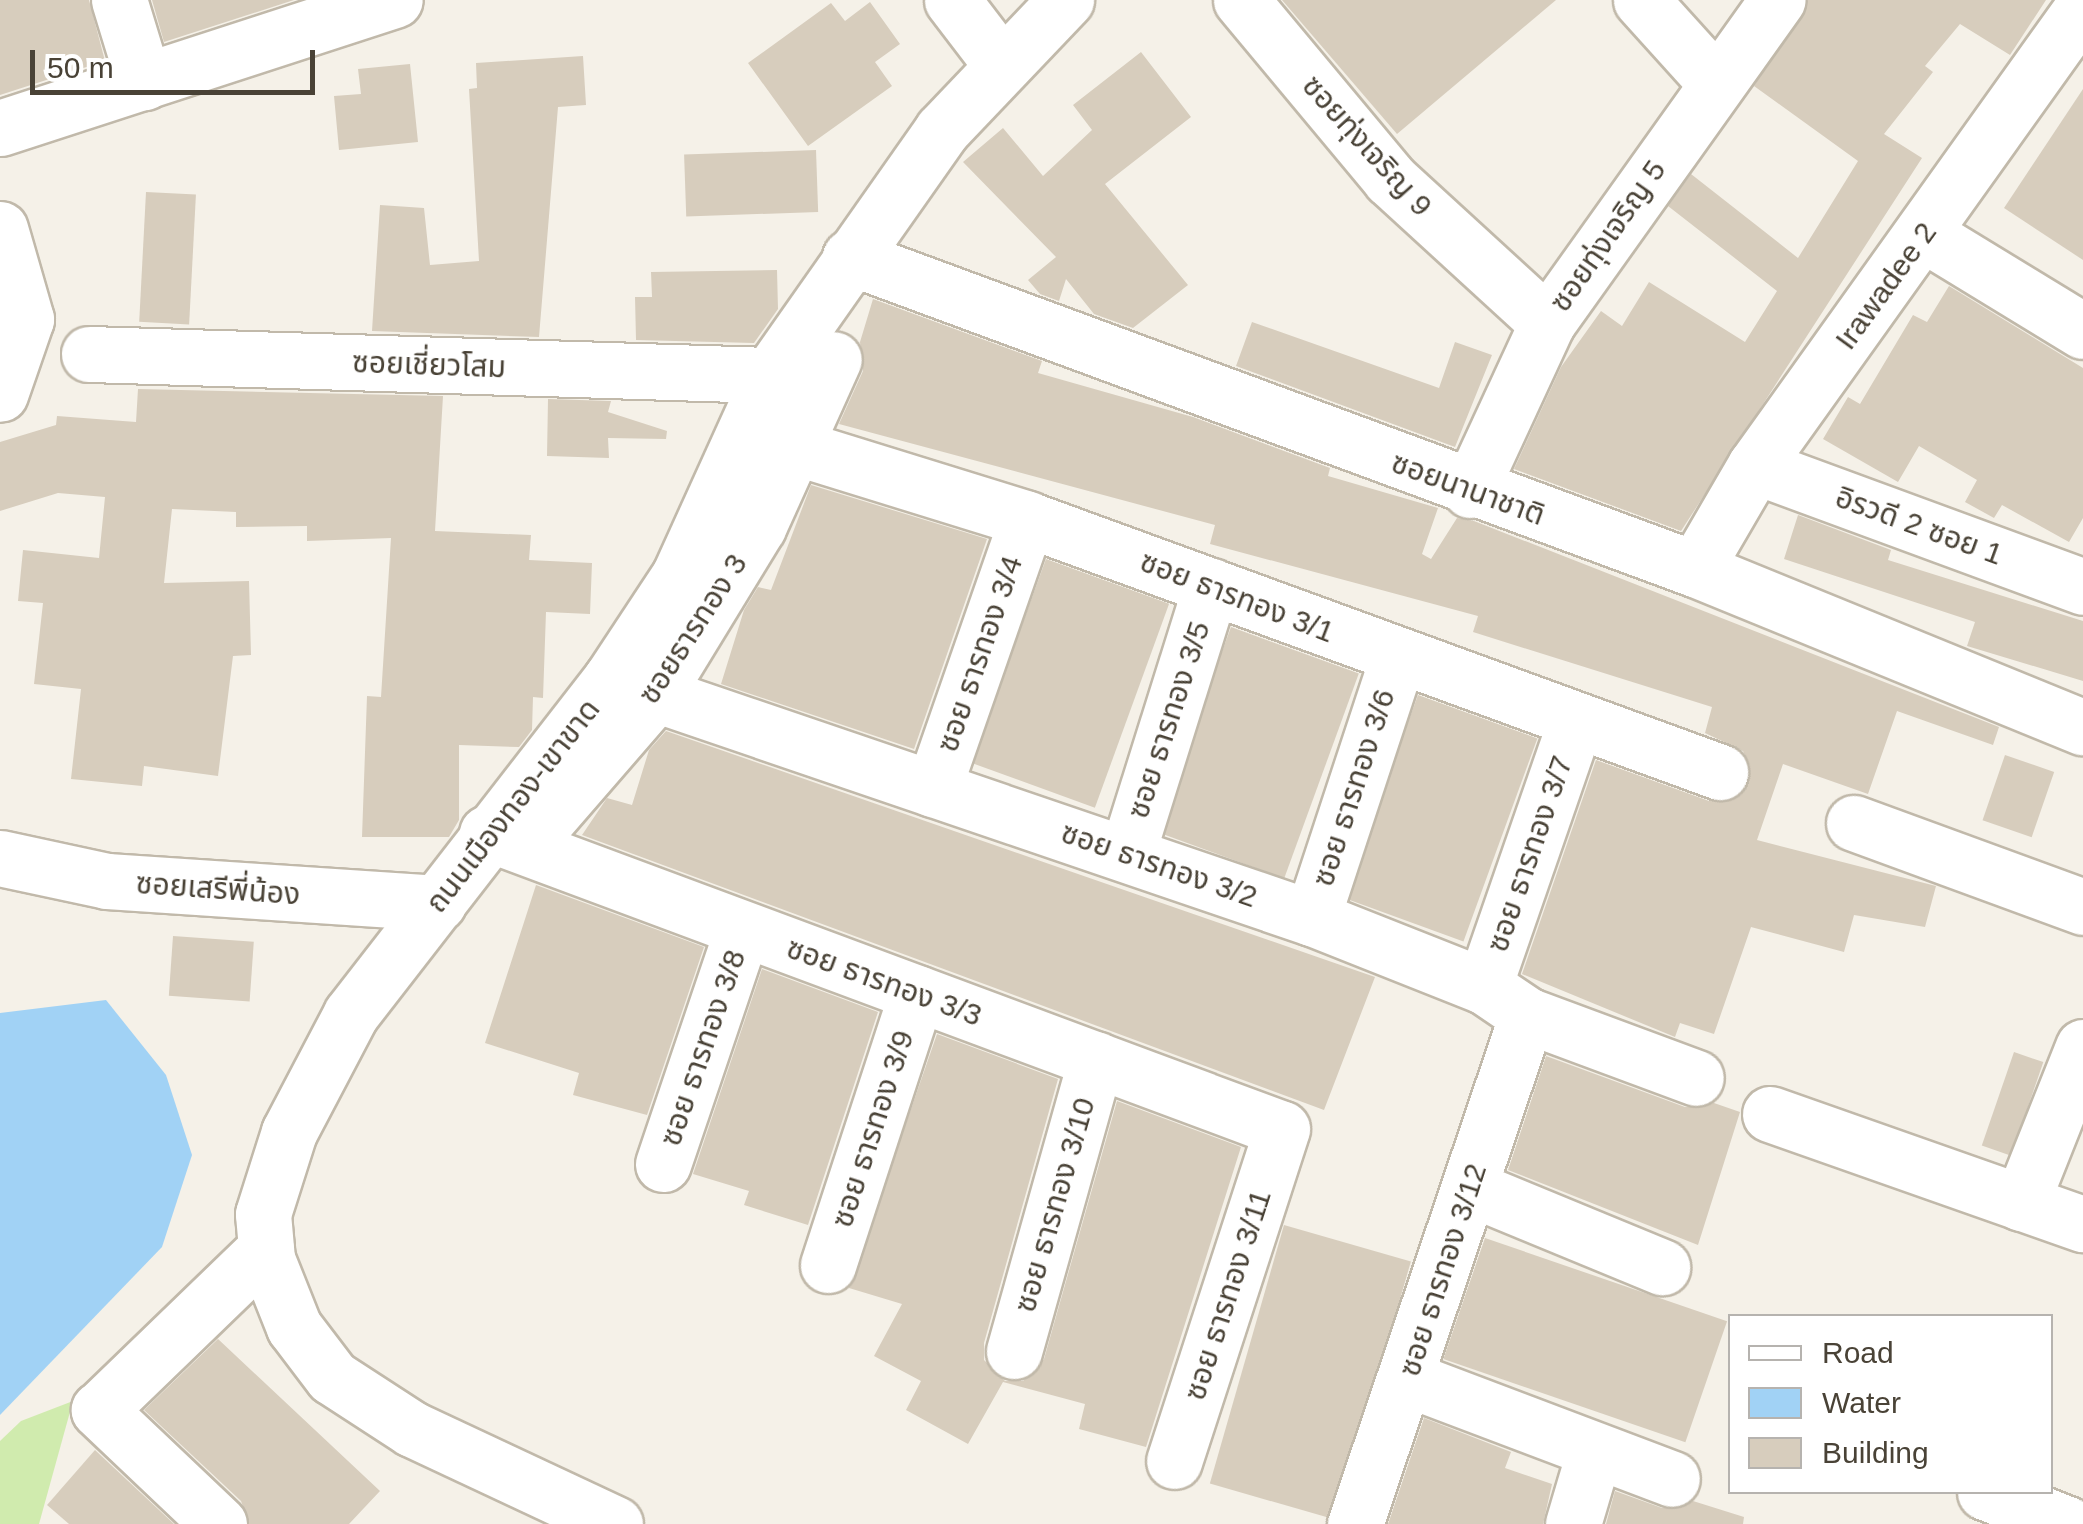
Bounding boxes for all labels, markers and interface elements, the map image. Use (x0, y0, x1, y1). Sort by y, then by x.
scale bar (35, 30, 320, 92)
text: 50 m (47, 51, 114, 84)
street label: ซอยทุ่งเจริญ 9 (1294, 68, 1440, 224)
street label: ซอยทุ่งเจริญ 5 (1543, 153, 1673, 319)
street label: Irawadee 2 (1828, 215, 1944, 357)
street label: ซอยเชี่ยวโสม (352, 344, 506, 386)
street label: ซอยนานาชาติ (1386, 445, 1550, 533)
street label: อิรวดี 2 ซอย 1 (1831, 479, 2007, 573)
street label: ซอย ธารทอง 3/1 (1135, 543, 1339, 651)
street label: ซอยธารทอง 3 (631, 547, 755, 711)
street label: ซอย ธารทอง 3/4 (930, 551, 1030, 757)
street label: ซอย ธารทอง 3/5 (1120, 617, 1218, 823)
street label: ซอย ธารทอง 3/6 (1305, 685, 1403, 891)
street label: ถนนเมืองทอง-เขาขาด (418, 692, 608, 920)
street label: ซอย ธารทอง 3/7 (1480, 751, 1580, 957)
street label: ซอย ธารทอง 3/2 (1056, 815, 1262, 915)
street label: ซอยเสรีพี่น้อง (135, 865, 301, 913)
street label: ซอย ธารทอง 3/3 (782, 930, 986, 1034)
street label: ซอย ธารทอง 3/8 (653, 945, 753, 1151)
street label: ซอย ธารทอง 3/9 (824, 1026, 922, 1232)
street label: ซอย ธารทอง 3/10 (1007, 1094, 1103, 1316)
street label: ซอย ธารทอง 3/12 (1392, 1159, 1494, 1381)
street label: ซอย ธารทอง 3/11 (1177, 1185, 1279, 1405)
legend (1728, 1314, 2053, 1494)
text: Road (1822, 1336, 1894, 1369)
text: Water (1822, 1386, 1901, 1419)
text: Building (1822, 1436, 1929, 1469)

